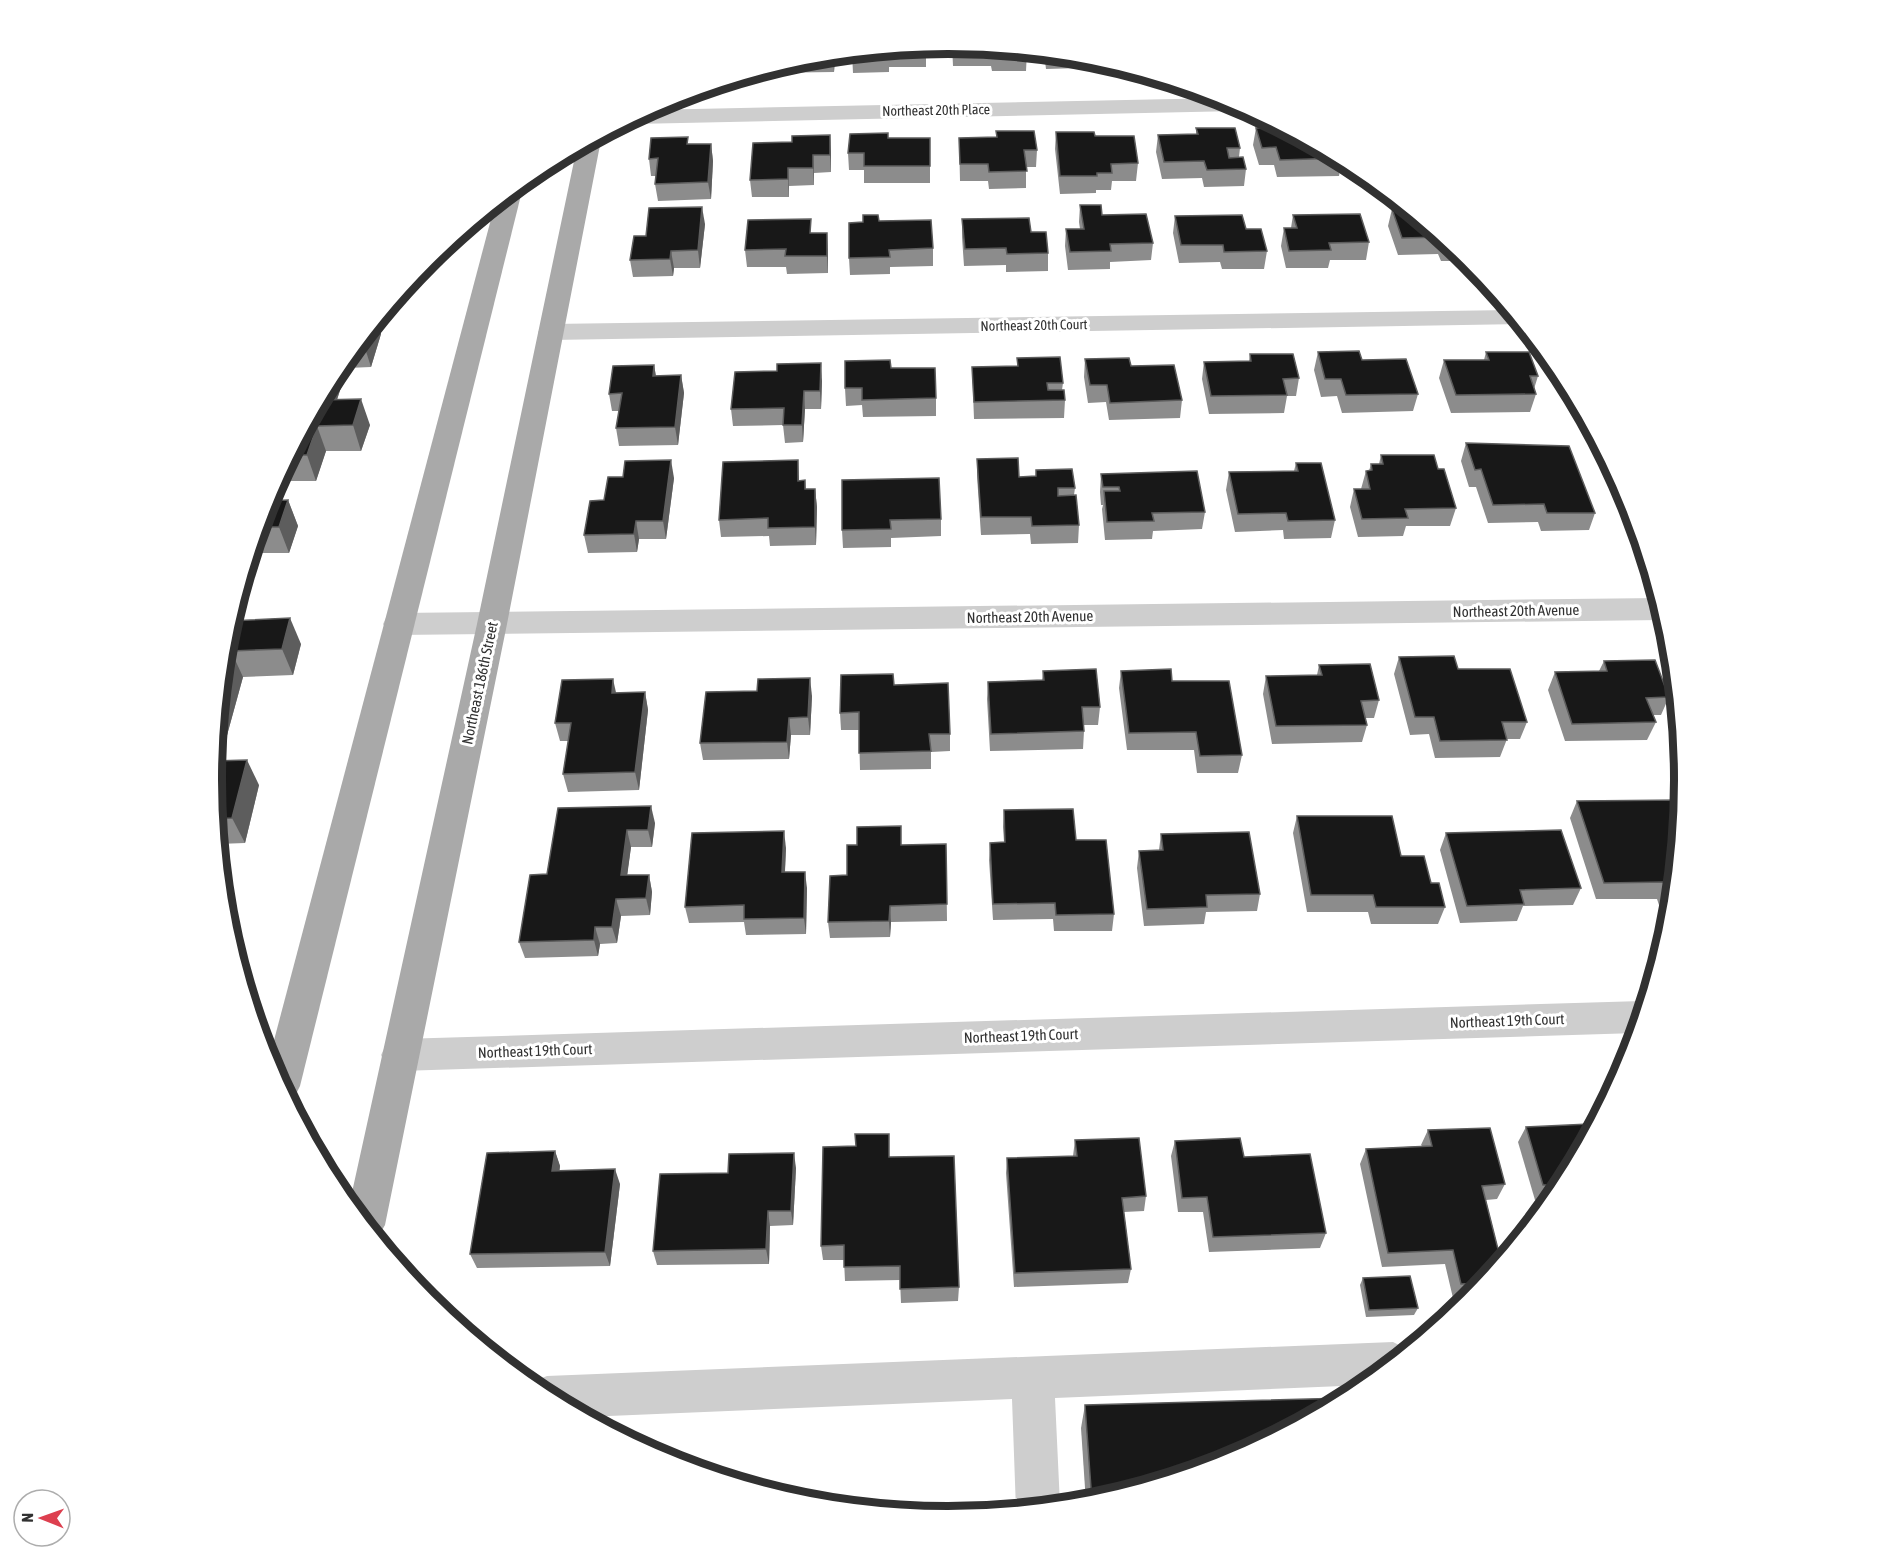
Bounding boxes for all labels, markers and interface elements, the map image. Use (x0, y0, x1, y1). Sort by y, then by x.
street label: Northeast 20th Place (882, 101, 990, 119)
street label: Northeast 20th Court (980, 316, 1088, 334)
street label: Northeast 20th Avenue (1453, 601, 1580, 620)
street label: Northeast 20th Avenue (967, 607, 1094, 626)
street label: Northeast 186th Street (458, 620, 501, 746)
street label: Northeast 19th Court (1449, 1010, 1565, 1031)
street label: Northeast 19th Court (963, 1025, 1079, 1046)
street label: Northeast 19th Court (477, 1040, 593, 1061)
north arrow (12, 1488, 72, 1548)
text: N (18, 1513, 36, 1523)

